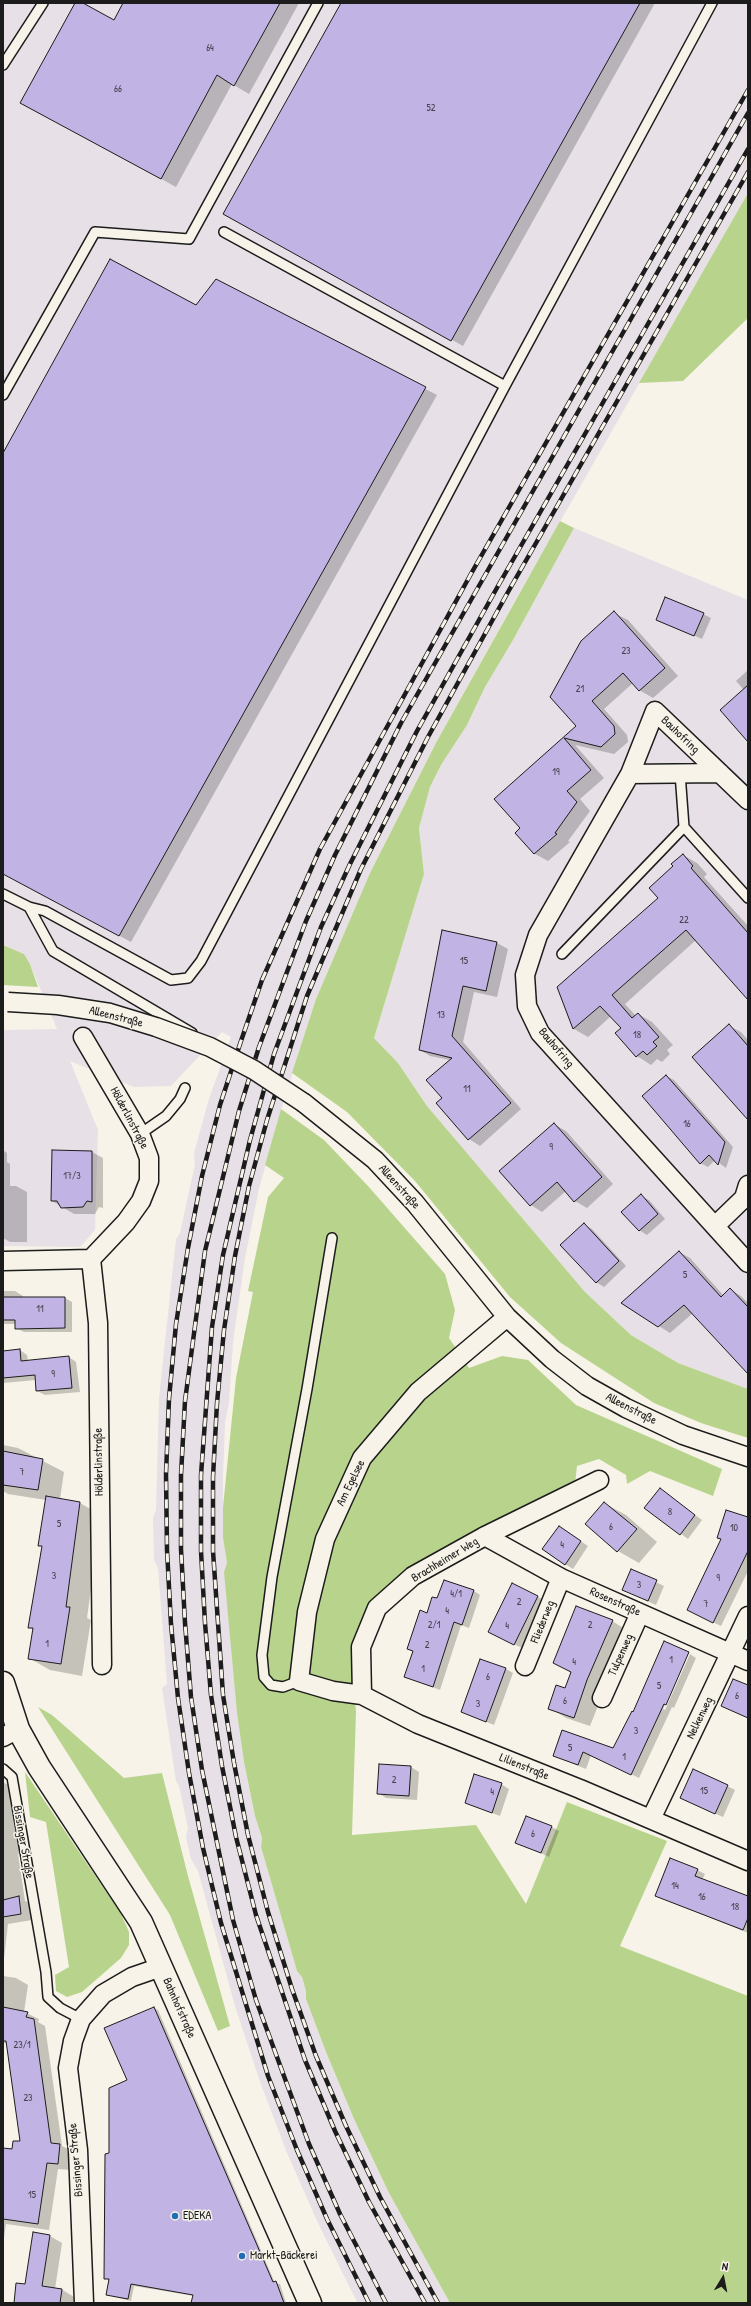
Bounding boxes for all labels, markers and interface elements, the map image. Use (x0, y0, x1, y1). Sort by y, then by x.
house number: 64 (206, 42, 214, 54)
house number: 66 (114, 83, 122, 95)
house number: 52 (427, 102, 435, 114)
house number: 23 (621, 645, 631, 657)
house number: 21 (576, 683, 584, 695)
street label: Bauhofring (658, 713, 702, 757)
house number: 19 (552, 766, 560, 778)
house number: 22 (679, 914, 689, 926)
house number: 15 (460, 955, 468, 967)
street label: Alleenstraße (87, 1003, 145, 1031)
house number: 13 (437, 1009, 445, 1021)
street label: Bauhofring (535, 1025, 577, 1071)
house number: 18 (633, 1029, 641, 1041)
house number: 11 (463, 1083, 471, 1095)
street label: Hölderlinstraße (107, 1085, 151, 1151)
house number: 16 (683, 1118, 691, 1130)
house number: 9 (549, 1141, 553, 1153)
street label: Alleenstraße (375, 1162, 423, 1212)
house number: 17/3 (63, 1170, 81, 1182)
house number: 5 (683, 1269, 687, 1281)
house number: 11 (36, 1303, 44, 1315)
house number: 9 (51, 1368, 55, 1380)
street label: Alleenstraße (603, 1390, 659, 1428)
street label: Hölderlinstraße (91, 1428, 107, 1496)
street label: Am Egelsee (334, 1458, 368, 1508)
house number: 7 (20, 1466, 24, 1478)
house number: 8 (668, 1506, 672, 1518)
house number: 5 (57, 1518, 61, 1530)
house number: 6 (609, 1521, 613, 1533)
house number: 10 (730, 1522, 738, 1534)
street label: Brachheimer Weg (409, 1534, 481, 1586)
house number: 4 (560, 1539, 564, 1551)
house number: 3 (52, 1570, 56, 1582)
house number: 9 (716, 1572, 720, 1584)
house number: 3 (637, 1579, 641, 1591)
street label: Rosenstraße (587, 1584, 643, 1620)
house number: 4/1 (450, 1588, 462, 1600)
house number: 2 (517, 1596, 521, 1608)
street label: Fliederweg (528, 1598, 558, 1646)
house number: 7 (704, 1598, 708, 1610)
house number: 4 (445, 1605, 449, 1617)
house number: 2/1 (428, 1619, 440, 1631)
house number: 2 (588, 1619, 592, 1631)
house number: 4 (505, 1620, 509, 1632)
street label: Tulpenweg (605, 1632, 637, 1678)
house number: 1 (45, 1638, 49, 1650)
house number: 2 (425, 1639, 429, 1651)
house number: 1 (669, 1654, 673, 1666)
house number: 4 (572, 1656, 576, 1668)
house number: 1 (421, 1663, 425, 1675)
house number: 6 (486, 1671, 490, 1683)
house number: 5 (657, 1680, 661, 1692)
house number: 6 (735, 1690, 739, 1702)
house number: 6 (563, 1695, 567, 1707)
street label: Nelkenweg (684, 1695, 716, 1741)
house number: 3 (476, 1698, 480, 1710)
house number: 3 (634, 1725, 638, 1737)
house number: 5 (568, 1742, 572, 1754)
street label: Lilienstraße (497, 1751, 551, 1783)
house number: 1 (622, 1751, 626, 1763)
house number: 2 (392, 1774, 396, 1786)
house number: 15 (700, 1785, 708, 1797)
house number: 4 (490, 1786, 494, 1798)
street label: Bissinger Straße (10, 1804, 36, 1880)
house number: 6 (531, 1828, 535, 1840)
house number: 14 (671, 1880, 679, 1892)
house number: 16 (698, 1891, 706, 1903)
house number: 18 (731, 1901, 739, 1913)
street label: Bahnhofstraße (159, 1976, 199, 2040)
house number: 23/1 (13, 2039, 31, 2051)
house number: 23 (23, 2092, 33, 2104)
street label: Bissinger Straße (66, 2123, 86, 2197)
house number: 15 (28, 2189, 36, 2201)
place label: EDEKA (183, 2209, 211, 2223)
marker: EDEKA (170, 2211, 180, 2221)
place label: Markt-Bäckerei (250, 2249, 318, 2263)
marker: Markt-Bäckerei (237, 2251, 247, 2261)
north arrow (703, 2258, 743, 2298)
text: N (721, 2259, 729, 2274)

